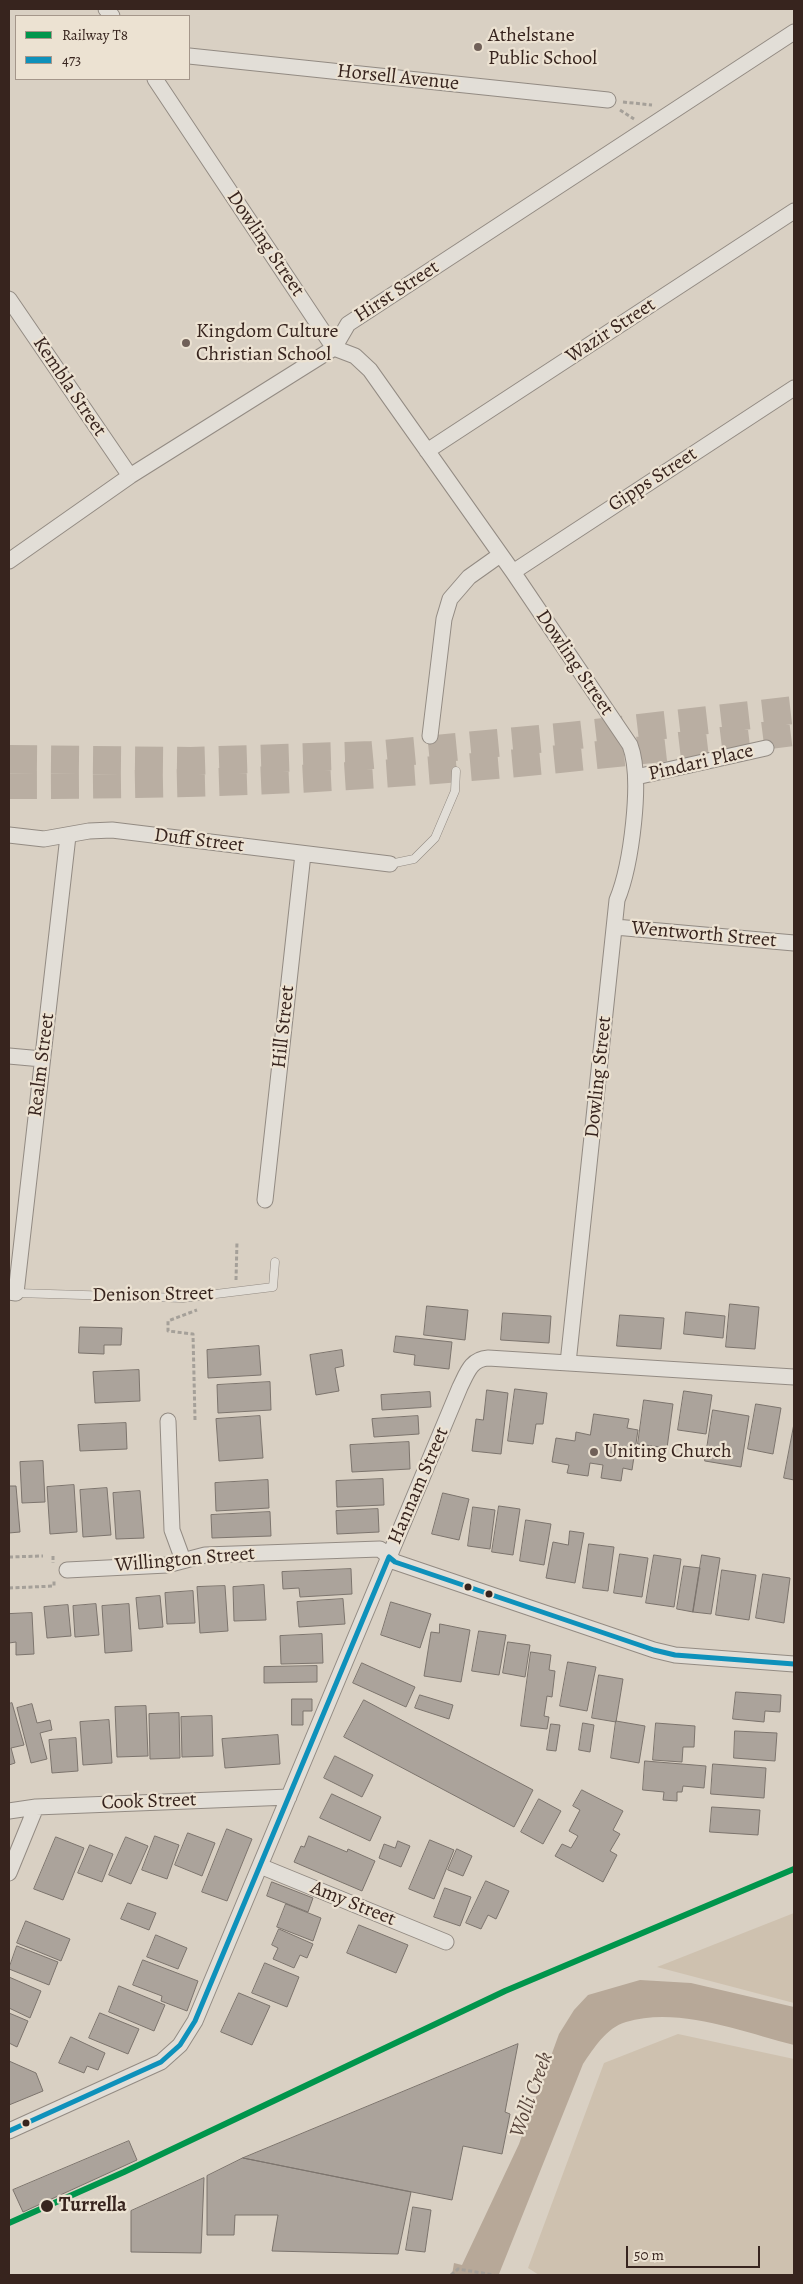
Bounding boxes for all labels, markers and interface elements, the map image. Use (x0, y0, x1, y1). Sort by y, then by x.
legend (15, 15, 190, 80)
place label: Athelstane Public School (488, 24, 597, 71)
text: Railway T8 (62, 25, 128, 45)
marker: Athelstane Public School (472, 41, 484, 53)
text: 473 (62, 50, 81, 70)
street label: Horsell Avenue (336, 60, 460, 96)
street label: Dowling Street (221, 187, 309, 301)
street label: Hirst Street (350, 256, 444, 328)
street label: Wazir Street (562, 293, 660, 369)
place label: Kingdom Culture Christian School (196, 320, 339, 367)
street label: Kembla Street (27, 333, 111, 441)
marker: Kingdom Culture Christian School (180, 337, 192, 349)
street label: Gipps Street (604, 442, 702, 518)
street label: Dowling Street (530, 606, 618, 720)
street label: Pindari Place (646, 739, 756, 787)
street label: Duff Street (153, 824, 245, 858)
street label: Wentworth Street (630, 917, 778, 953)
street label: Hill Street (268, 984, 300, 1070)
street label: Realm Street (24, 1012, 60, 1118)
street label: Dowling Street (581, 1015, 617, 1139)
street label: Denison Street (92, 1282, 214, 1308)
street label: Hannam Street (384, 1424, 454, 1548)
place label: Uniting Church (604, 1440, 732, 1464)
marker: Uniting Church (588, 1446, 600, 1458)
street label: Willington Street (114, 1542, 256, 1578)
unlabelled marker (463, 1582, 473, 1592)
unlabelled marker (484, 1589, 494, 1599)
street label: Cook Street (101, 1788, 197, 1816)
street label: Amy Street (307, 1876, 399, 1932)
water label: Wolli Creek (505, 2049, 559, 2141)
unlabelled marker (21, 2118, 31, 2128)
place label: Turrella (59, 2194, 127, 2218)
marker: Turrella (39, 2198, 55, 2214)
scale bar (628, 2236, 762, 2268)
text: 50 m (634, 2245, 664, 2265)

